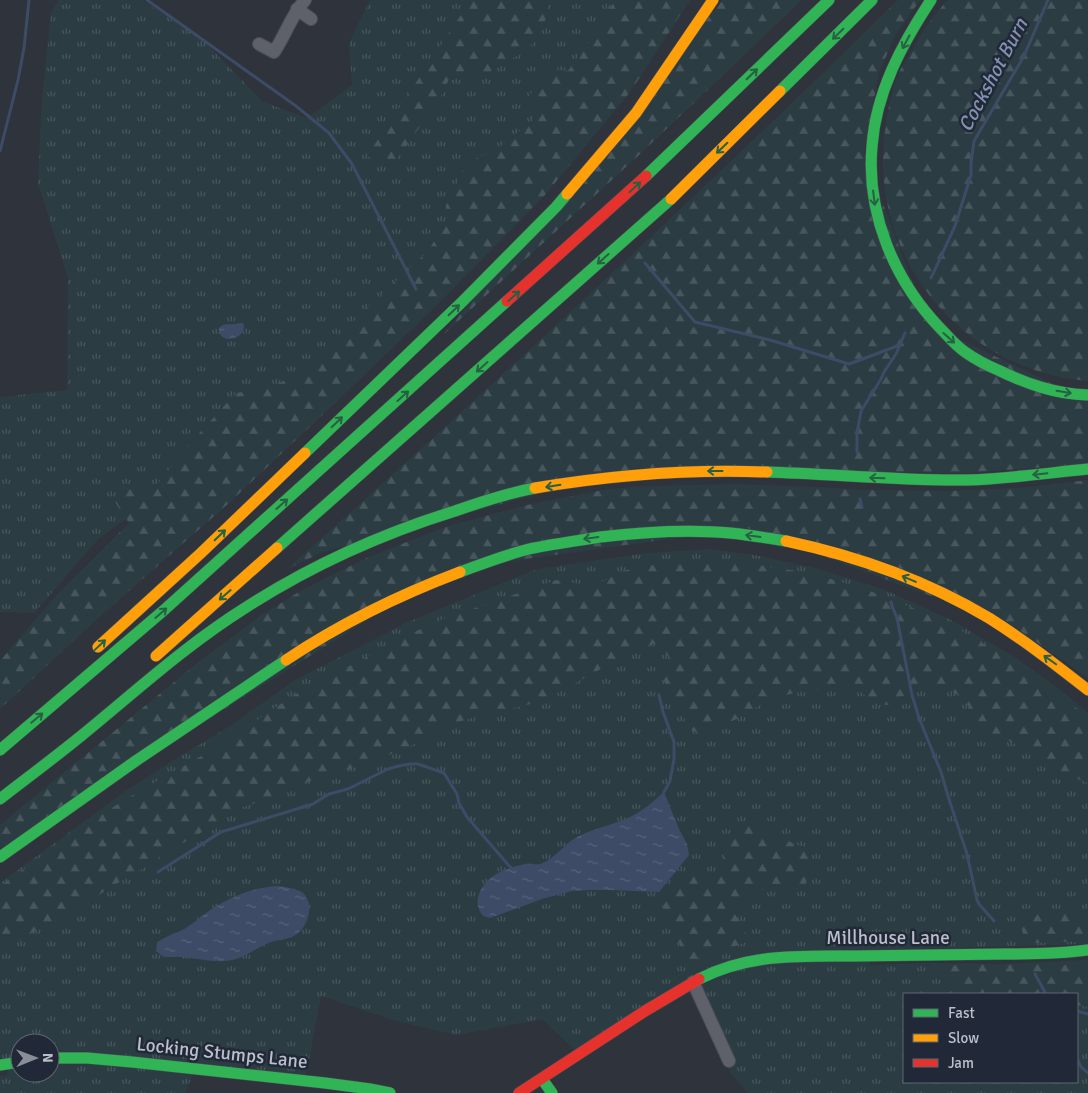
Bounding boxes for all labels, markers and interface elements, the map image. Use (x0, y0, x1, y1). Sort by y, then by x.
water label: Cockshot Burn (953, 13, 1034, 136)
one-way arrow (831, 28, 844, 40)
one-way arrow (900, 34, 910, 48)
one-way arrow (746, 68, 758, 80)
one-way arrow (715, 142, 728, 154)
one-way arrow (629, 181, 641, 193)
one-way arrow (869, 190, 879, 206)
one-way arrow (597, 253, 610, 264)
one-way arrow (508, 290, 521, 301)
one-way arrow (448, 304, 461, 316)
one-way arrow (943, 332, 956, 344)
one-way arrow (475, 361, 488, 373)
one-way arrow (1056, 388, 1072, 398)
one-way arrow (396, 390, 409, 402)
one-way arrow (331, 416, 343, 428)
one-way arrow (707, 466, 724, 476)
one-way arrow (1032, 469, 1048, 479)
one-way arrow (870, 473, 886, 483)
one-way arrow (546, 482, 562, 492)
one-way arrow (275, 498, 288, 510)
one-way arrow (213, 529, 226, 541)
one-way arrow (745, 531, 761, 541)
one-way arrow (584, 534, 600, 544)
one-way arrow (902, 573, 917, 582)
one-way arrow (219, 589, 232, 601)
one-way arrow (154, 608, 167, 619)
one-way arrow (94, 639, 107, 651)
one-way arrow (1043, 655, 1057, 665)
one-way arrow (30, 713, 43, 724)
street label: Millhouse Lane (826, 926, 950, 950)
legend (903, 993, 1078, 1083)
text: Fast (948, 1004, 975, 1022)
text: Slow (948, 1029, 979, 1047)
street label: Locking Stumps Lane (135, 1032, 309, 1074)
north arrow (10, 1033, 60, 1083)
text: N (39, 1053, 56, 1063)
text: Jam (948, 1054, 974, 1072)

